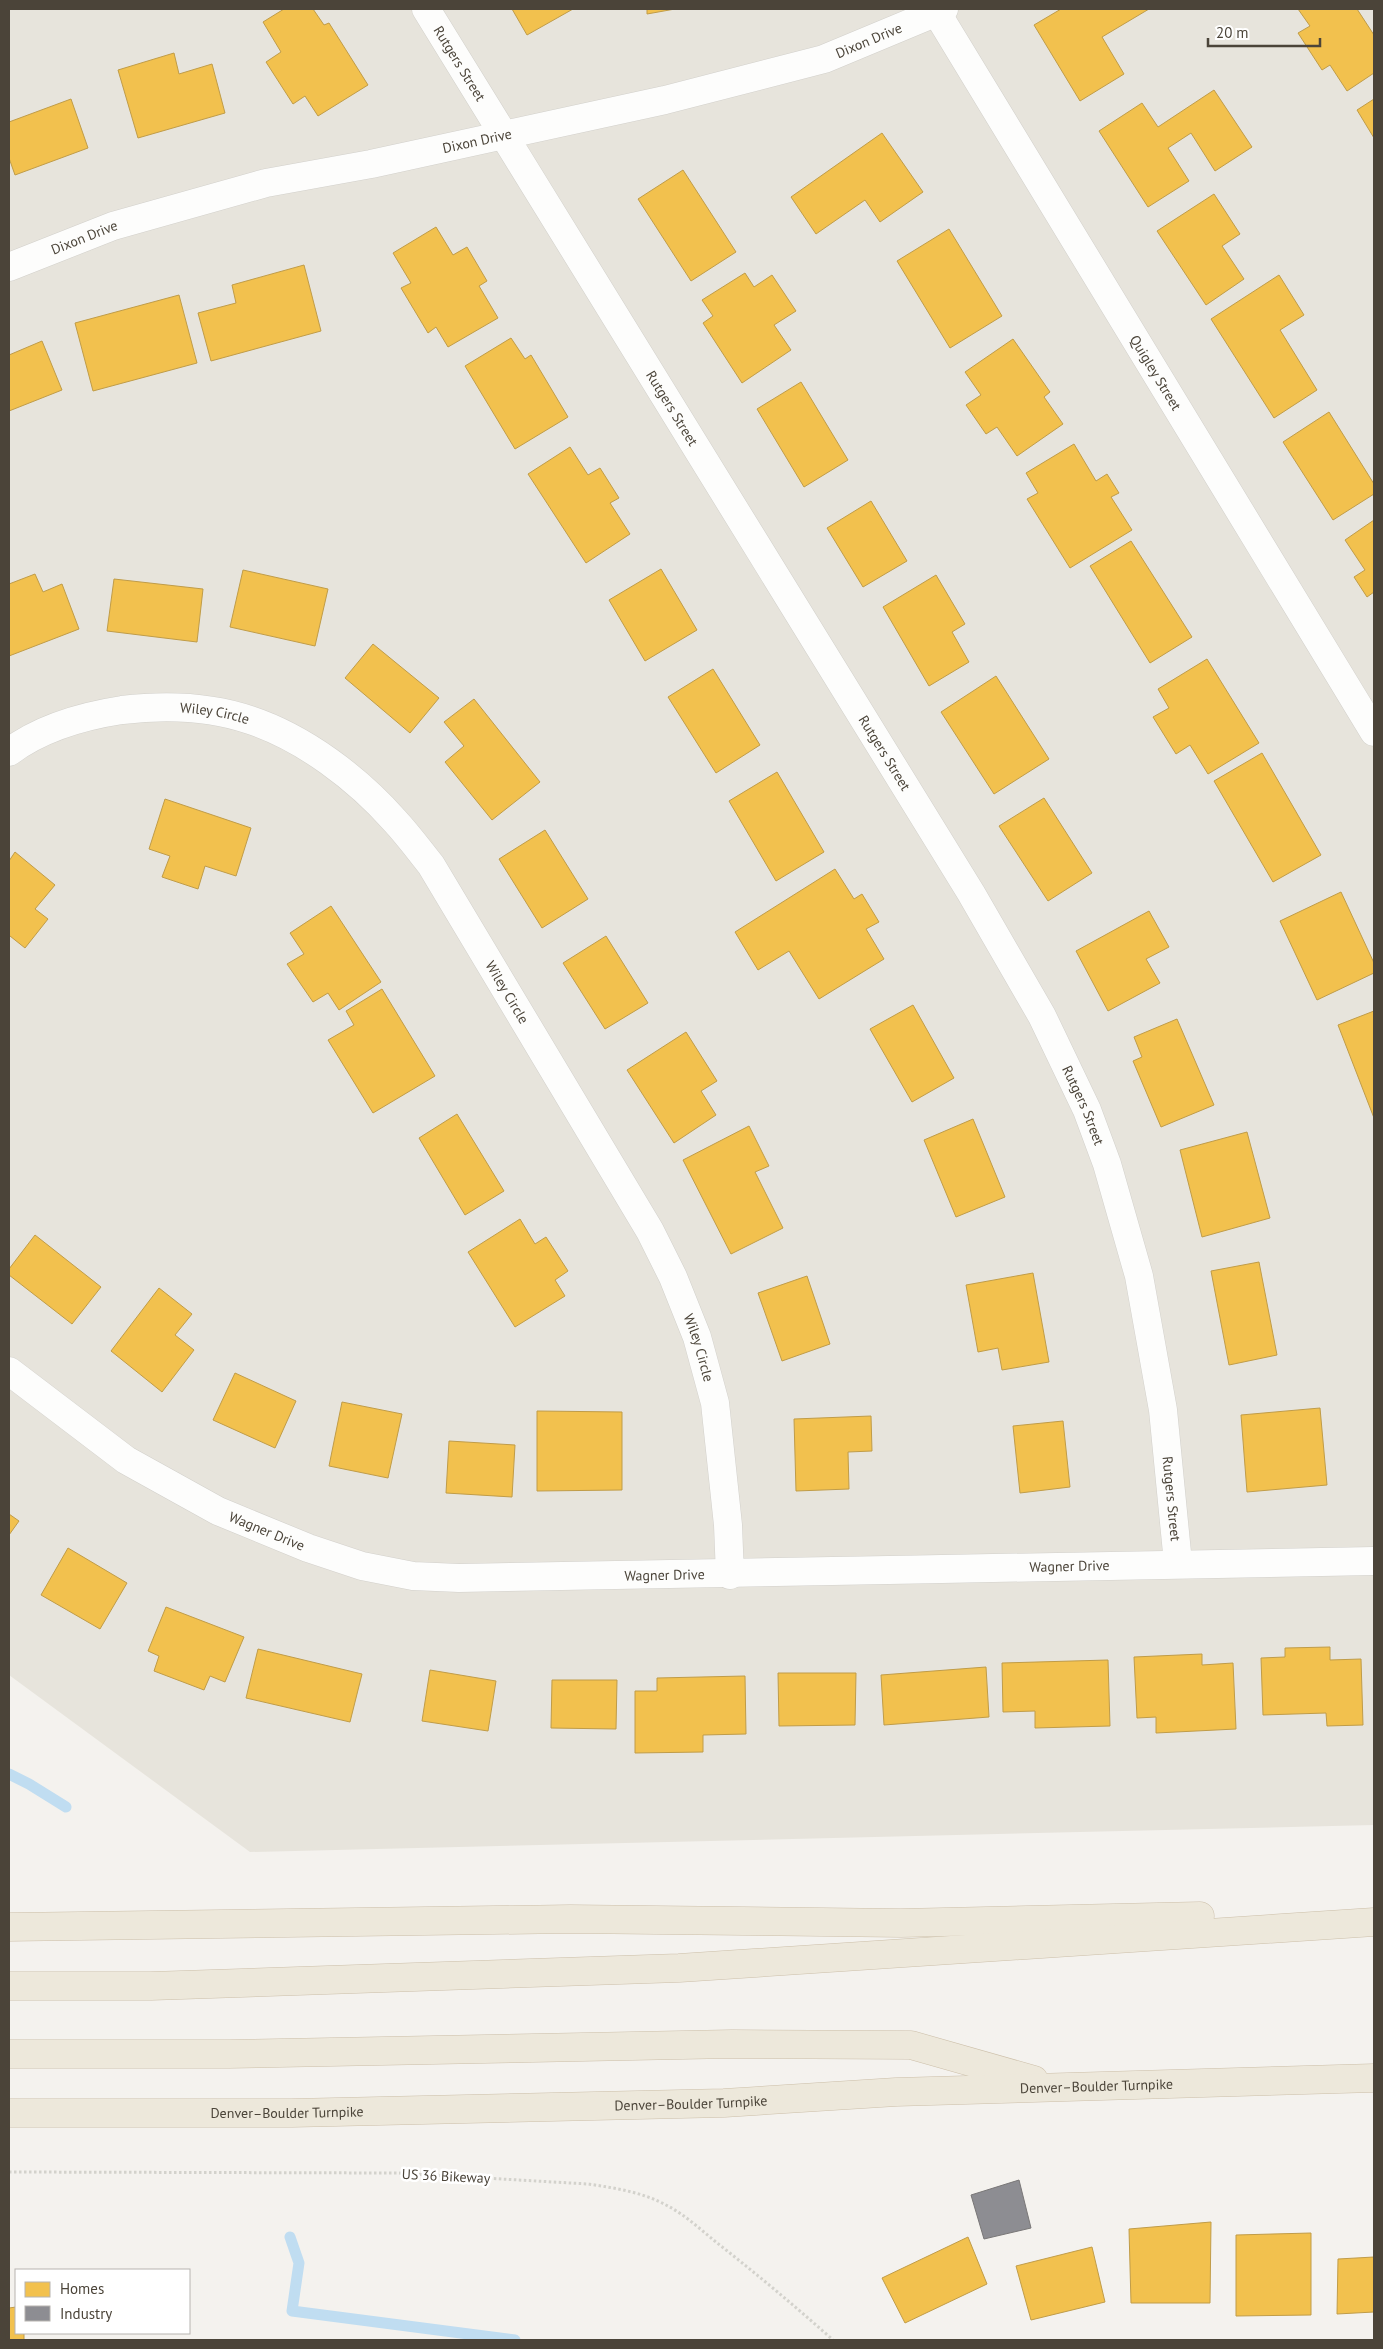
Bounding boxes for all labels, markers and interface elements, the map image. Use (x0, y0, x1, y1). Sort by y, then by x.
scale bar (1208, 15, 1320, 47)
street label: Dixon Drive (833, 19, 905, 62)
street label: Rutgers Street (430, 22, 490, 105)
text: 20 m (1216, 23, 1249, 42)
street label: Dixon Drive (441, 125, 513, 157)
street label: Dixon Drive (48, 216, 120, 259)
street label: Quigley Street (1126, 332, 1186, 414)
street label: Rutgers Street (642, 367, 702, 449)
street label: Wiley Circle (180, 699, 252, 728)
street label: Rutgers Street (855, 712, 915, 794)
street label: Wiley Circle (481, 958, 533, 1027)
street label: Rutgers Street (1058, 1063, 1108, 1148)
street label: Wiley Circle (680, 1311, 718, 1384)
street label: Rutgers Street (1159, 1455, 1185, 1542)
street label: Wagner Drive (226, 1507, 307, 1555)
street label: Wagner Drive (1029, 1556, 1110, 1576)
street label: Wagner Drive (624, 1565, 705, 1585)
street label: Denver–Boulder Turnpike (1020, 2075, 1173, 2097)
street label: Denver–Boulder Turnpike (614, 2091, 768, 2115)
street label: Denver–Boulder Turnpike (210, 2102, 364, 2122)
street label: US 36 Bikeway (401, 2165, 491, 2187)
legend (15, 2269, 190, 2334)
text: Homes (60, 2279, 104, 2298)
text: Industry (60, 2304, 112, 2323)

